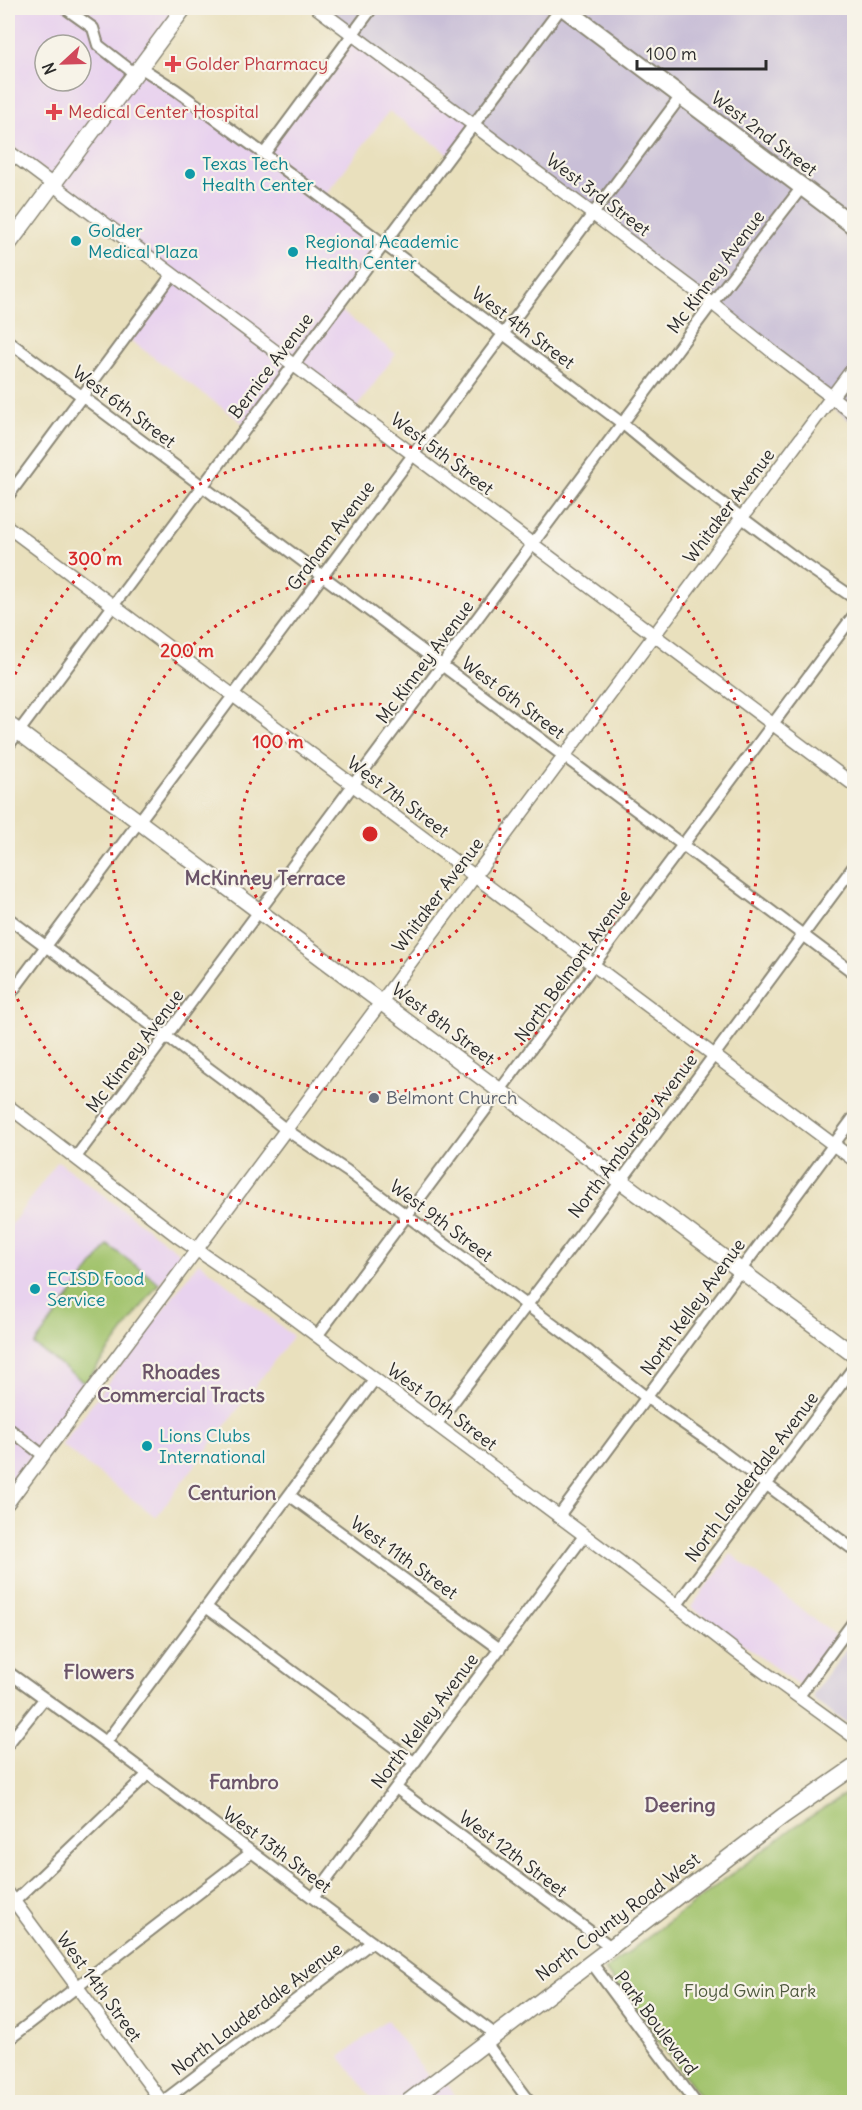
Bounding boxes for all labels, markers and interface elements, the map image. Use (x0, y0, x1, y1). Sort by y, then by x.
north arrow (33, 33, 93, 93)
scale bar (637, 33, 766, 71)
text: 100 m (646, 42, 697, 65)
place label: Golder Pharmacy (185, 52, 328, 75)
marker: Golder Pharmacy (166, 57, 180, 71)
text: N (38, 60, 60, 77)
street label: West 2nd Street (707, 86, 822, 181)
place label: Medical Center Hospital (68, 100, 259, 123)
marker: Medical Center Hospital (45, 103, 63, 121)
street label: West 3rd Street (542, 148, 655, 241)
place label: Texas Tech Health Center (202, 152, 314, 196)
marker: Texas Tech Health Center (183, 167, 197, 181)
street label: Mc Kinney Avenue (662, 205, 769, 338)
place label: Golder Medical Plaza (88, 219, 198, 263)
place label: Regional Academic Health Center (305, 230, 459, 274)
marker: Golder Medical Plaza (69, 234, 83, 248)
marker: Regional Academic Health Center (286, 245, 300, 259)
street label: West 4th Street (467, 281, 579, 374)
street label: Bernice Avenue (223, 308, 318, 423)
street label: West 6th Street (68, 360, 180, 453)
street label: West 5th Street (386, 407, 498, 500)
street label: Whitaker Avenue (678, 444, 779, 568)
street label: Graham Avenue (282, 476, 379, 595)
text: 300 m (68, 547, 122, 570)
street label: Mc Kinney Avenue (371, 595, 478, 728)
text: 200 m (160, 639, 214, 662)
street label: West 6th Street (457, 651, 569, 744)
text: 100 m (253, 730, 304, 753)
street label: West 7th Street (343, 751, 454, 842)
centre of rings (360, 824, 380, 844)
street label: Whitaker Avenue (387, 833, 488, 957)
district label: McKinney Terrace (185, 865, 346, 890)
street label: North Belmont Avenue (510, 885, 636, 1046)
street label: West 8th Street (387, 977, 499, 1070)
street label: Mc Kinney Avenue (81, 984, 188, 1117)
street label: North Amburgey Avenue (563, 1049, 702, 1222)
place label: Belmont Church (386, 1086, 517, 1109)
marker: Belmont Church (367, 1091, 381, 1105)
street label: West 9th Street (385, 1174, 497, 1267)
street label: North Kelley Avenue (635, 1234, 750, 1380)
place label: ECISD Food Service (47, 1267, 145, 1311)
marker: ECISD Food Service (28, 1282, 42, 1296)
street label: West 10th Street (383, 1358, 502, 1455)
district label: Rhoades Commercial Tracts (97, 1359, 265, 1407)
street label: North Lauderdale Avenue (680, 1387, 823, 1566)
place label: Lions Clubs International (159, 1424, 266, 1468)
marker: Lions Clubs International (140, 1439, 154, 1453)
district label: Centurion (188, 1480, 277, 1505)
street label: West 11th Street (346, 1511, 462, 1604)
street label: North Kelley Avenue (366, 1649, 483, 1793)
district label: Flowers (64, 1659, 134, 1684)
district label: Fambro (209, 1769, 279, 1794)
district label: Deering (644, 1792, 716, 1817)
street label: West 13th Street (218, 1801, 336, 1898)
street label: West 12th Street (455, 1805, 572, 1902)
street label: North County Road West (531, 1847, 704, 1986)
street label: West 14th Street (52, 1927, 147, 2046)
street label: North Lauderdale Avenue (167, 1937, 346, 2080)
street label: Park Boulevard (610, 1966, 703, 2080)
park label: Floyd Gwin Park (684, 1979, 816, 2002)

